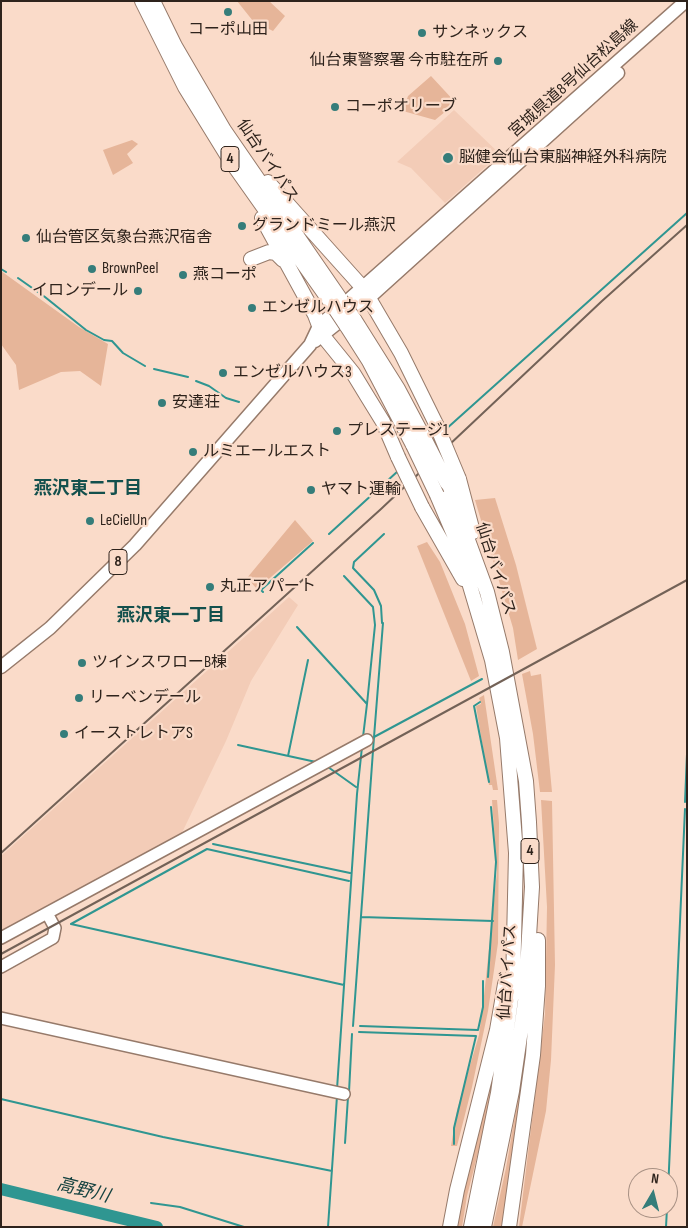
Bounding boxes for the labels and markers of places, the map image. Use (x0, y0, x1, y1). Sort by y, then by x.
marker: コーポ山田 (222, 6, 234, 18)
place label: コーポ山田 (188, 20, 268, 40)
place label: サンネックス (432, 23, 528, 43)
marker: サンネックス (416, 27, 428, 39)
place label: 仙台東警察署 今市駐在所 (309, 51, 488, 71)
marker: 仙台東警察署 今市駐在所 (492, 55, 504, 67)
place label: コーポオリーブ (345, 97, 457, 117)
marker: コーポオリーブ (329, 101, 341, 113)
place label: 脳健会仙台東脳神経外科病院 (459, 148, 667, 168)
marker: 脳健会仙台東脳神経外科病院 (441, 151, 455, 165)
place label: グランドミール燕沢 (252, 216, 396, 236)
marker: グランドミール燕沢 (236, 220, 248, 232)
place label: 仙台管区気象台燕沢宿舎 (36, 228, 212, 248)
marker: 仙台管区気象台燕沢宿舎 (20, 232, 32, 244)
place label: BrownPeel (102, 259, 158, 279)
marker: BrownPeel (86, 263, 98, 275)
place label: 燕コーポ (193, 265, 257, 285)
marker: 燕コーポ (177, 269, 189, 281)
place label: イロンデール (32, 281, 128, 301)
marker: イロンデール (132, 285, 144, 297)
place label: エンゼルハウス (262, 298, 374, 318)
marker: エンゼルハウス (246, 302, 258, 314)
place label: エンゼルハウス3 (233, 363, 352, 383)
marker: エンゼルハウス3 (217, 367, 229, 379)
place label: 安達荘 (172, 393, 220, 413)
marker: 安達荘 (156, 397, 168, 409)
place label: プレステージ1 (347, 421, 449, 441)
marker: プレステージ1 (331, 425, 343, 437)
place label: ルミエールエスト (203, 442, 331, 462)
marker: ルミエールエスト (187, 446, 199, 458)
place label: ヤマト運輸 (321, 480, 401, 500)
marker: ヤマト運輸 (305, 484, 317, 496)
place label: LeCielUn (100, 511, 147, 531)
marker: LeCielUn (84, 515, 96, 527)
place label: 丸正アパート (220, 577, 316, 597)
marker: 丸正アパート (204, 581, 216, 593)
place label: ツインスワローB棟 (92, 653, 227, 673)
marker: ツインスワローB棟 (76, 657, 88, 669)
place label: リーベンデール (89, 688, 201, 708)
marker: リーベンデール (73, 692, 85, 704)
place label: イーストレトアS (74, 724, 193, 744)
marker: イーストレトアS (58, 728, 70, 740)

